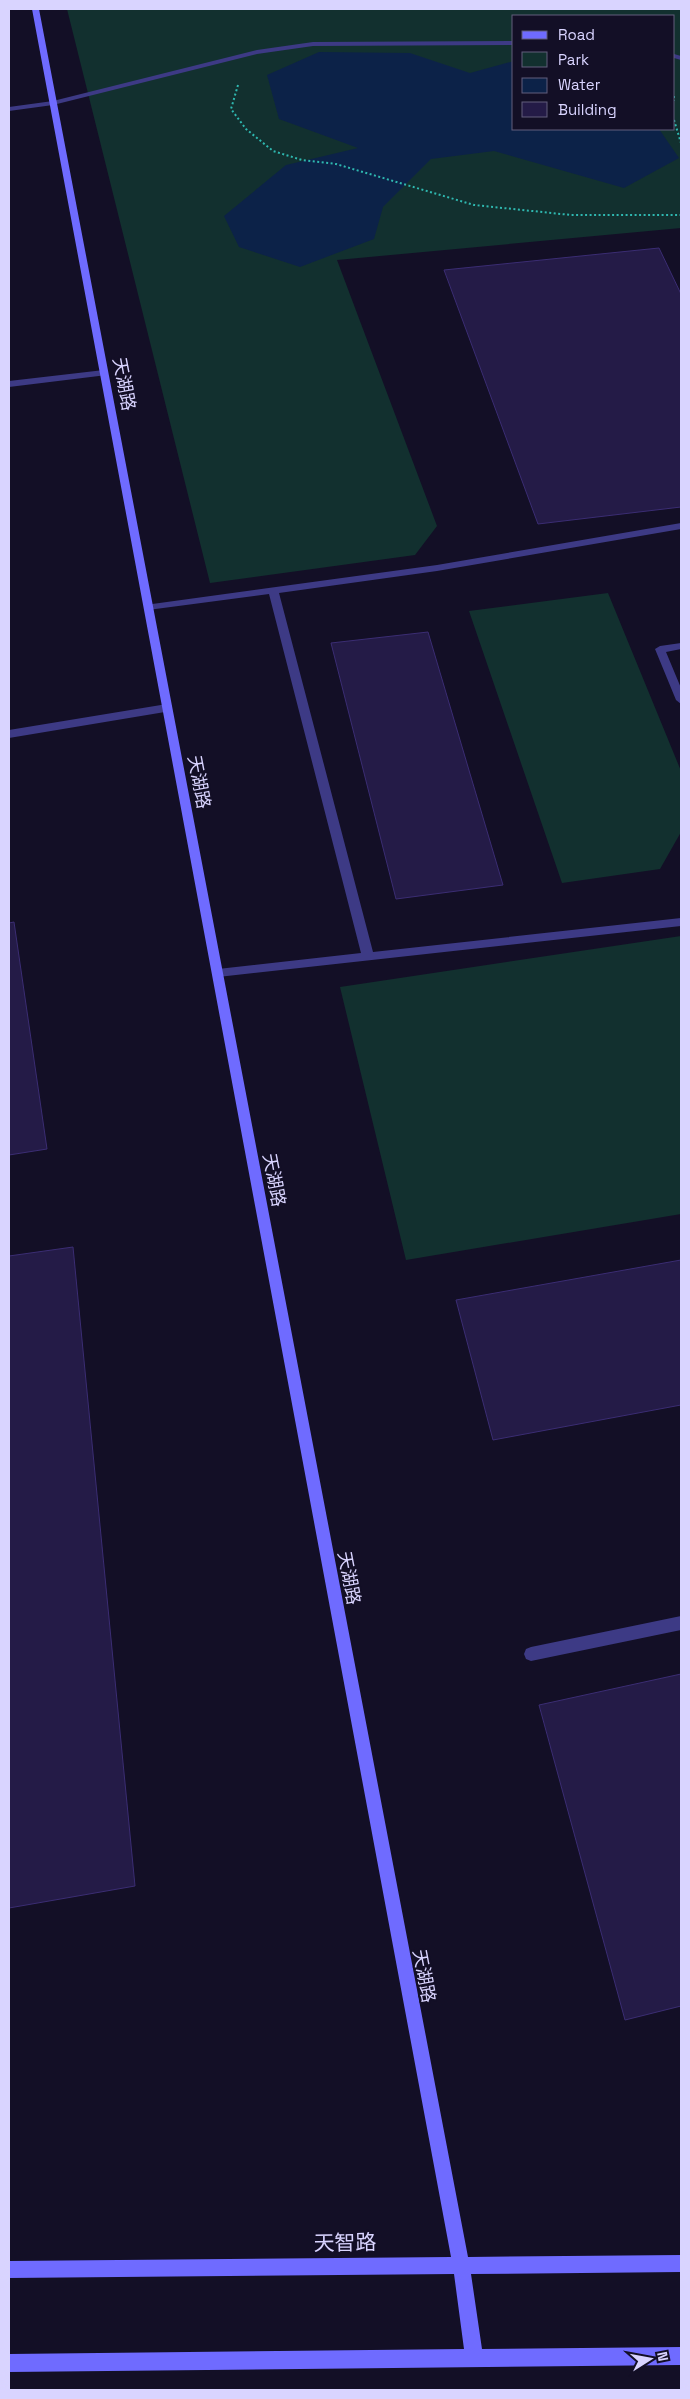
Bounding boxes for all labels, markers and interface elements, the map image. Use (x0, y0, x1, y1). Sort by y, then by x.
legend (512, 15, 675, 130)
text: Road (558, 25, 595, 44)
text: Park (558, 50, 589, 69)
text: Water (558, 75, 601, 94)
text: Building (558, 100, 617, 119)
street label: 天湖路 (108, 355, 141, 413)
street label: 天湖路 (183, 753, 216, 811)
street label: 天湖路 (258, 1151, 291, 1209)
street label: 天湖路 (333, 1549, 366, 1607)
street label: 天湖路 (408, 1947, 441, 2005)
street label: 天智路 (313, 2228, 377, 2257)
north arrow (625, 2334, 675, 2384)
text: N (653, 2350, 672, 2363)

